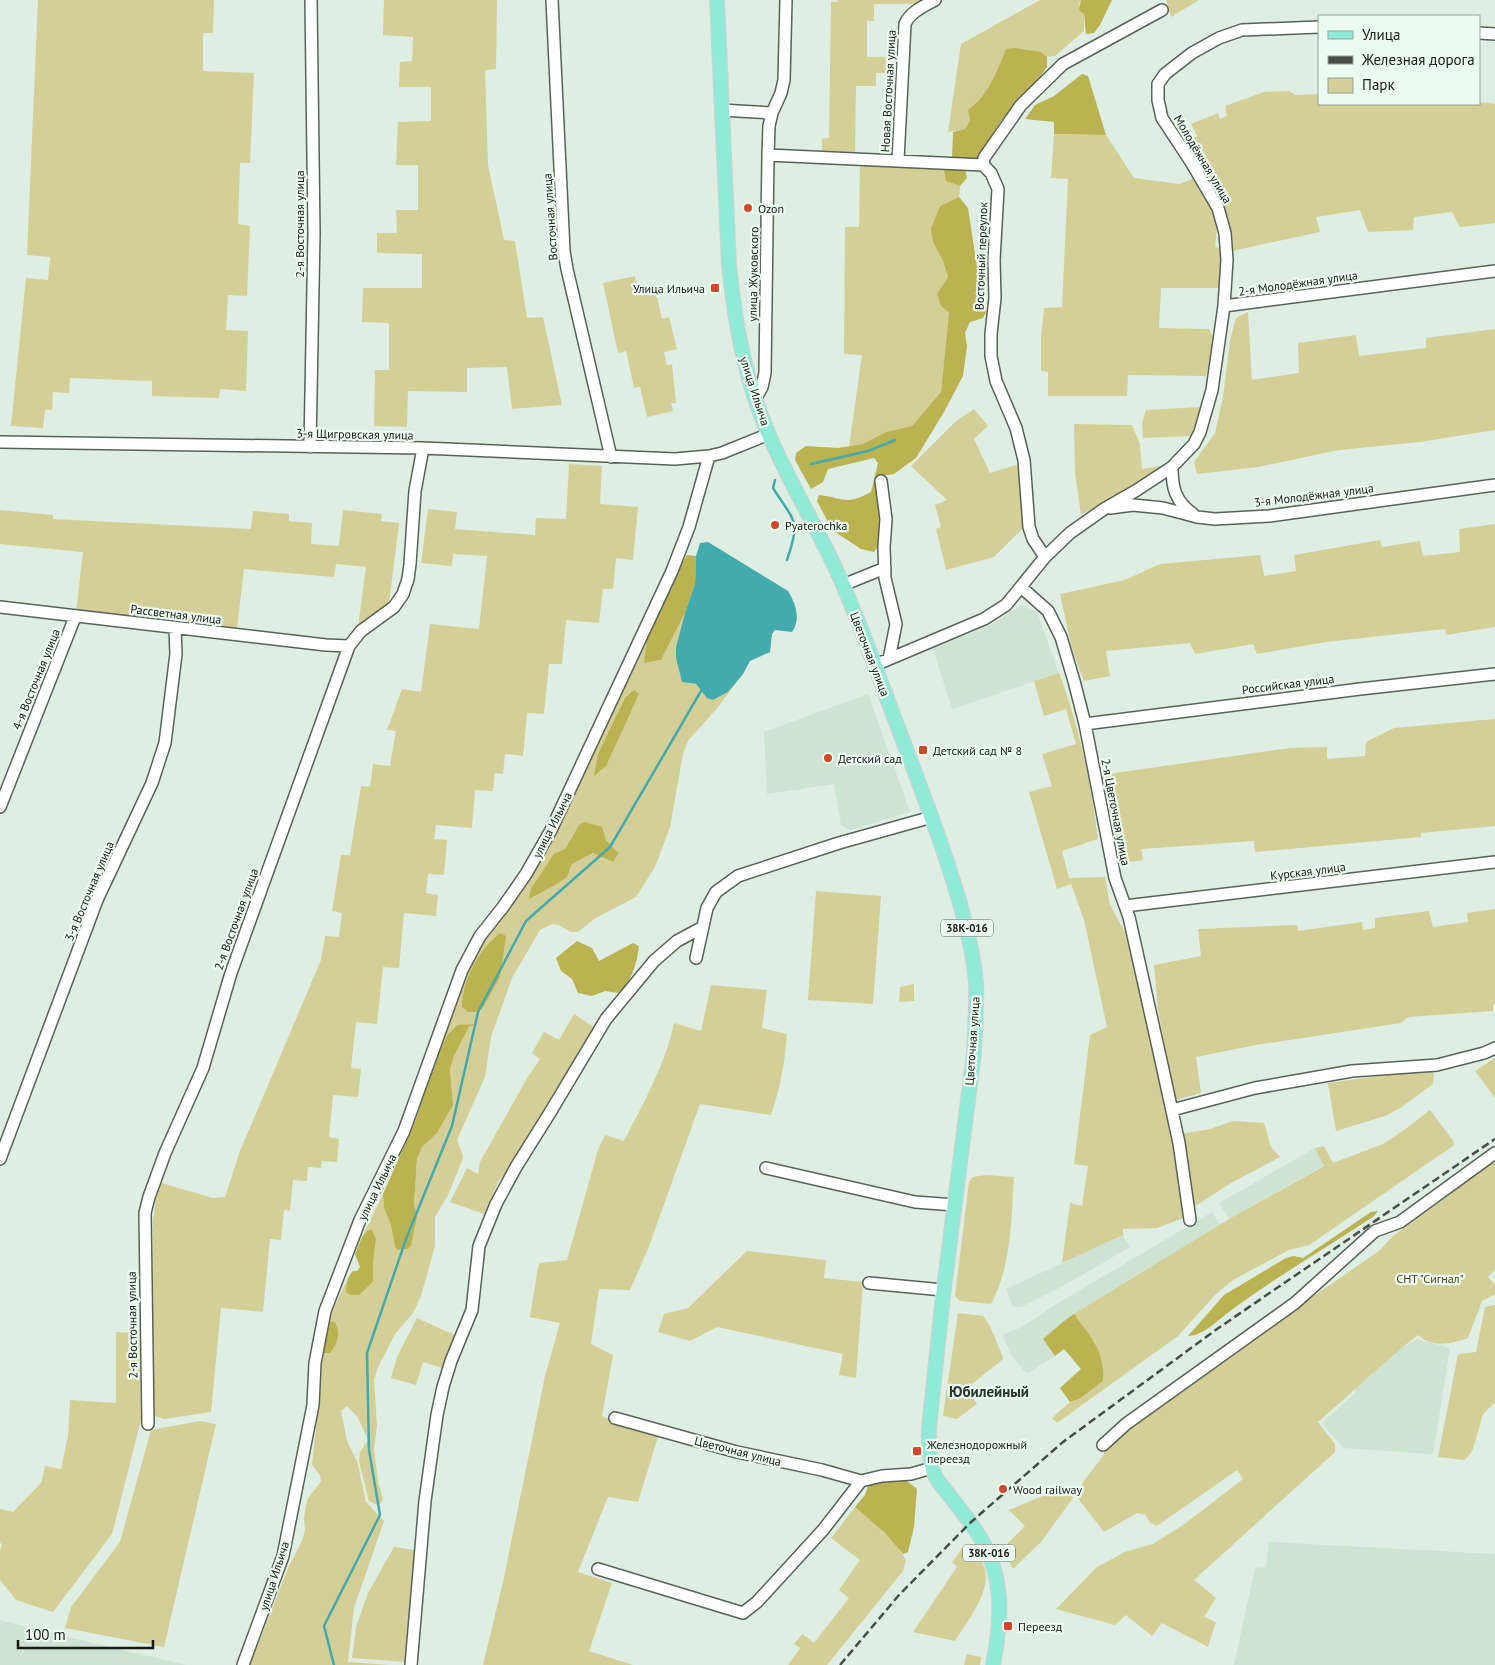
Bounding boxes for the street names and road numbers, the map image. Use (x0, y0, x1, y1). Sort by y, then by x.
street label: Новая Восточная улица (877, 29, 899, 153)
street label: Молодёжная улица (1171, 112, 1235, 206)
street label: 2-я Восточная улица (292, 170, 307, 278)
street label: Восточная улица (539, 173, 561, 261)
street label: Восточный переулок (972, 201, 990, 310)
street label: улица Жуковского (745, 226, 761, 322)
street label: 2-я Молодёжная улица (1237, 267, 1359, 299)
street label: улица Ильича (737, 354, 773, 428)
street label: 3-я Щигровская улица (296, 425, 414, 443)
street label: 3-я Молодёжная улица (1253, 480, 1375, 510)
street label: Рассветная улица (130, 601, 222, 627)
street label: Цветочная улица (847, 610, 893, 698)
street label: 4-я Восточная улица (9, 626, 63, 732)
street label: Российская улица (1241, 671, 1335, 697)
street label: 2-я Цветочная улица (1098, 757, 1134, 867)
street label: улица Ильича (529, 790, 575, 860)
street label: 3-я Восточная улица (61, 839, 117, 943)
street label: Курская улица (1269, 859, 1347, 883)
street label: 2-я Восточная улица (211, 866, 261, 972)
road number: 38К-016 (941, 920, 993, 936)
street label: Цветочная улица (961, 996, 983, 1086)
street label: улица Ильича (354, 1151, 400, 1223)
street label: 2-я Восточная улица (124, 1271, 140, 1379)
street label: Цветочная улица (693, 1433, 783, 1469)
street label: улица Ильича (256, 1539, 292, 1613)
road number: 38К-016 (963, 1545, 1015, 1562)

